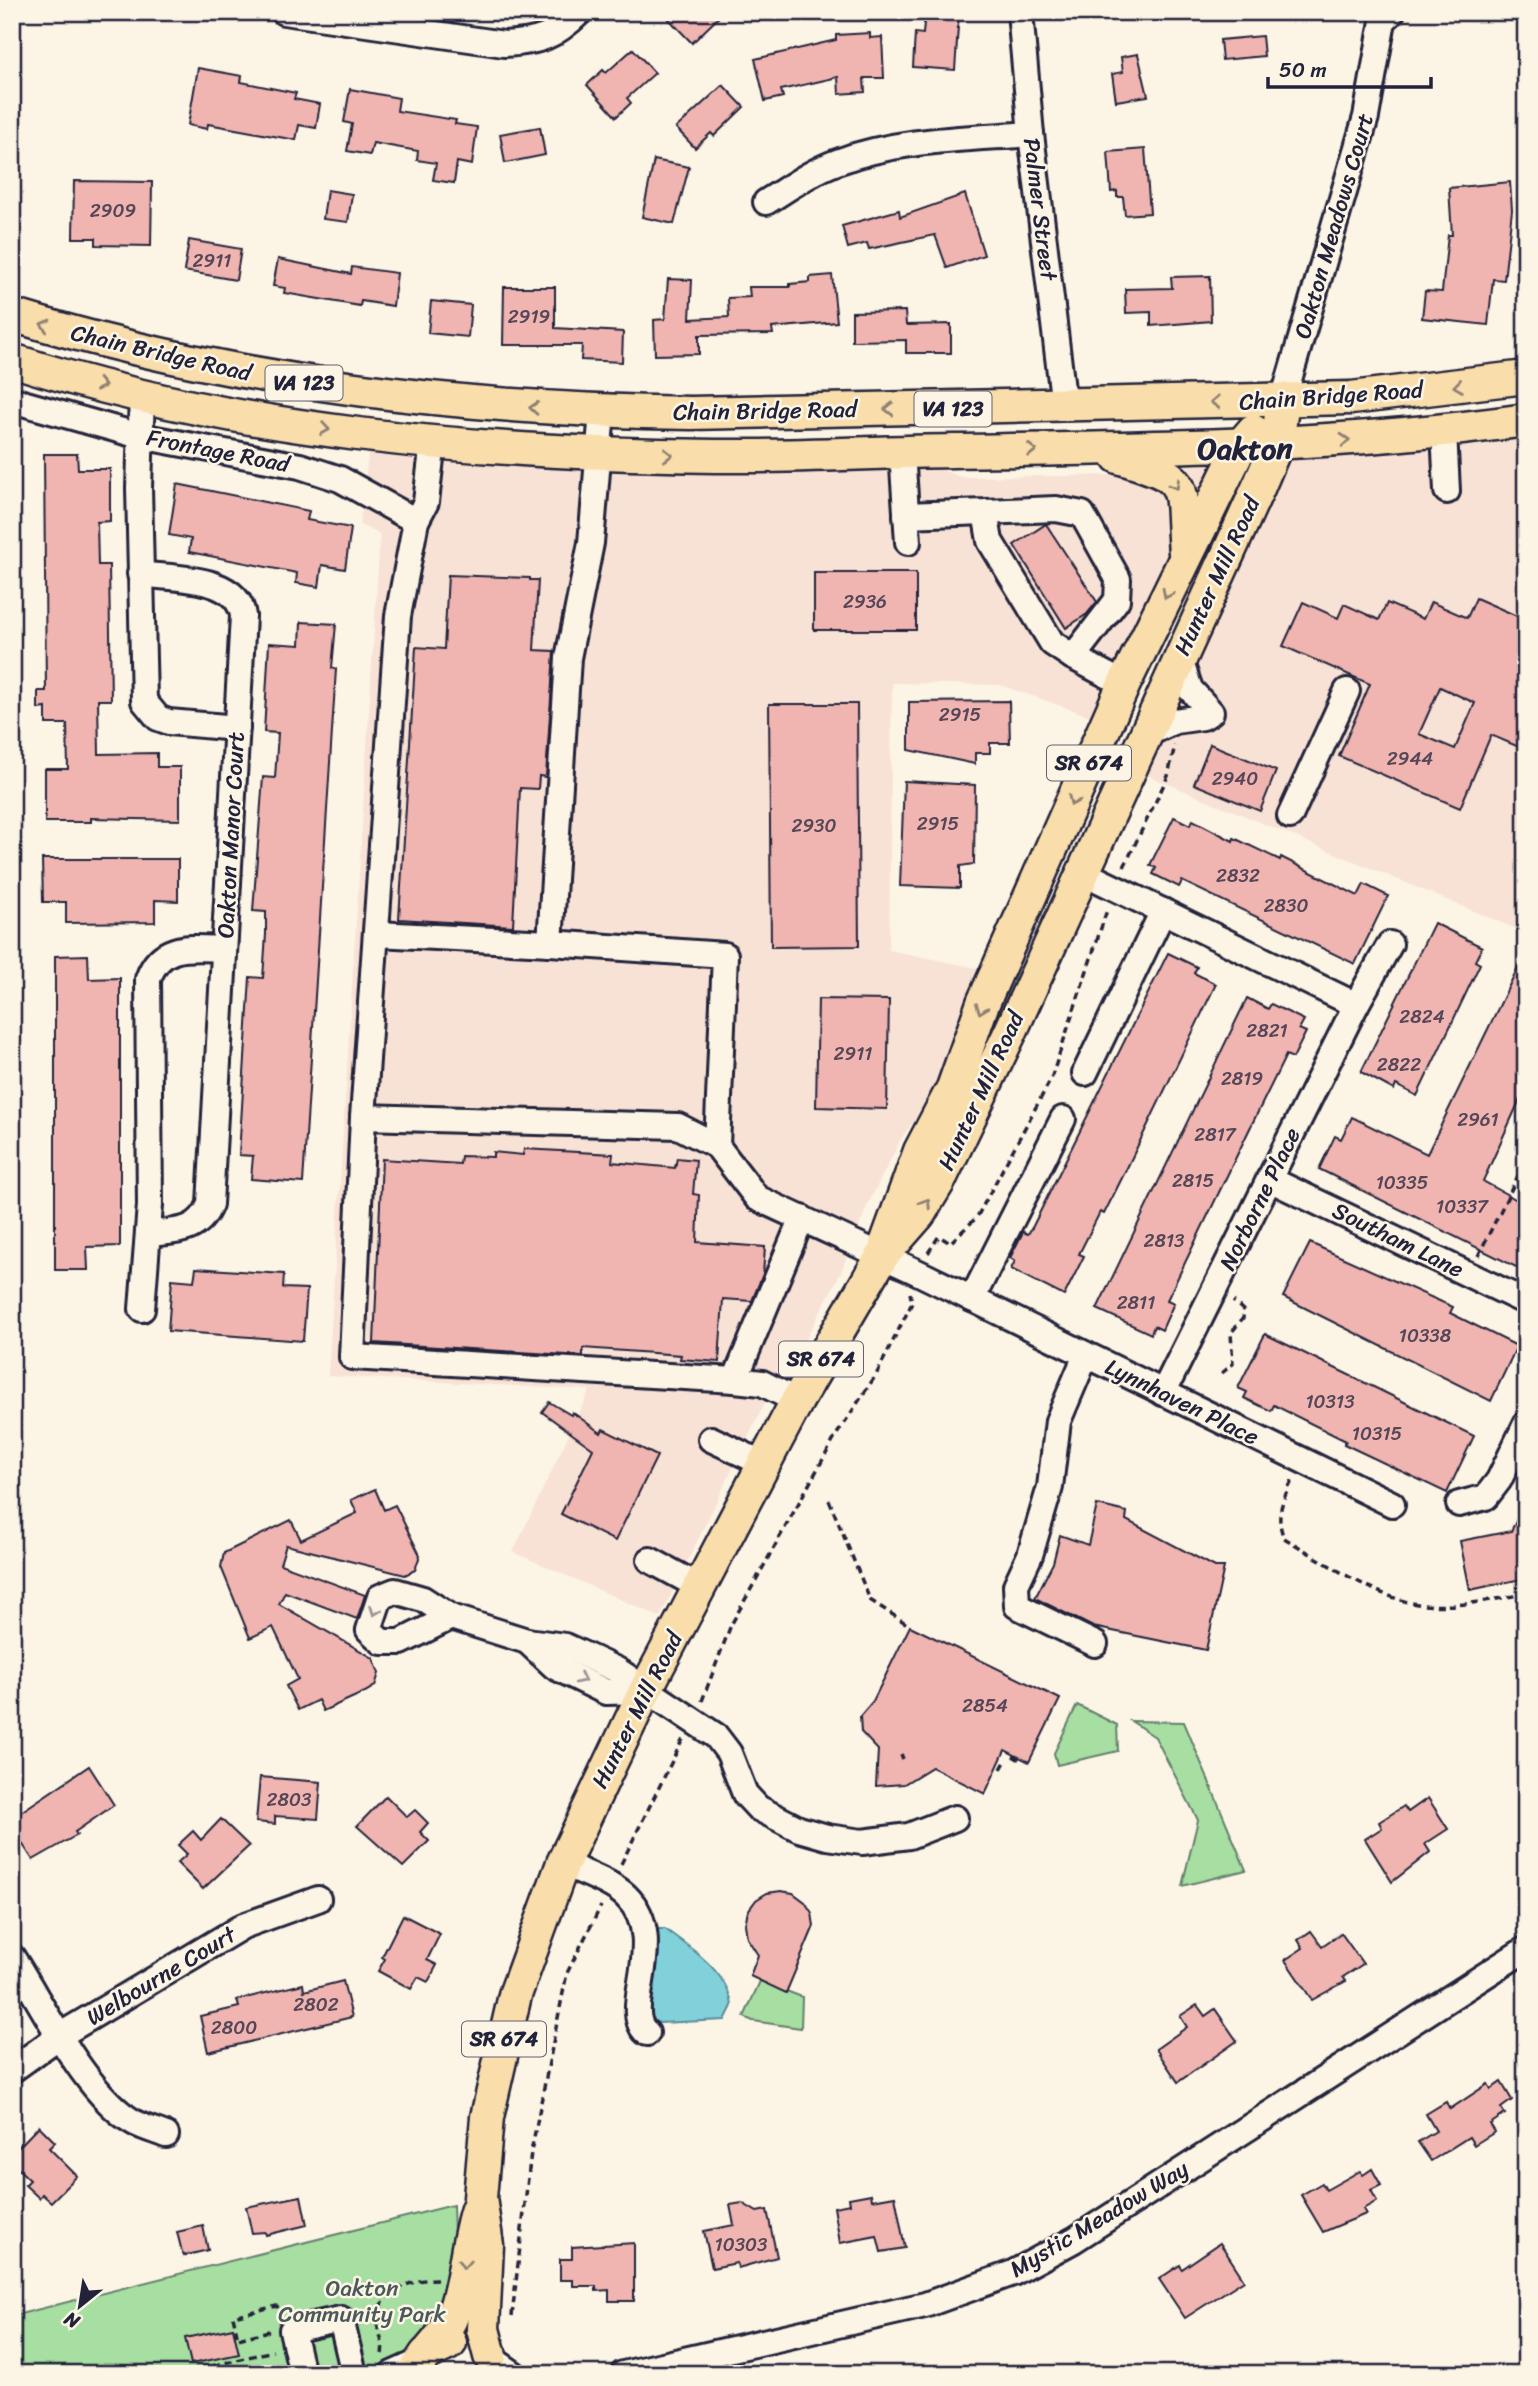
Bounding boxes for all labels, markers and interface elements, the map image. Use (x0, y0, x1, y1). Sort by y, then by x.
scale bar (1268, 46, 1431, 90)
text: 50 m (1279, 51, 1327, 89)
street label: Oakton Meadows Court (1282, 108, 1386, 344)
street label: Palmer Street (1011, 136, 1069, 284)
house number: 2909 (90, 194, 136, 227)
house number: 2911 (193, 244, 231, 277)
house number: 2919 (508, 300, 550, 333)
street label: Chain Bridge Road (67, 312, 257, 394)
one-way arrow (39, 318, 51, 333)
road number: VA 123 (266, 366, 342, 400)
street label: Chain Bridge Road (1238, 369, 1426, 423)
one-way arrow (95, 377, 107, 391)
one-way arrow (1452, 379, 1464, 394)
street label: Chain Bridge Road (673, 389, 859, 433)
road number: VA 123 (914, 392, 992, 426)
one-way arrow (1209, 395, 1220, 410)
one-way arrow (528, 400, 539, 415)
one-way arrow (884, 402, 895, 417)
street label: Frontage Road (143, 417, 295, 485)
one-way arrow (319, 421, 330, 436)
district label: Oakton (1197, 422, 1293, 476)
one-way arrow (1339, 433, 1350, 448)
one-way arrow (1027, 442, 1038, 458)
one-way arrow (663, 447, 674, 463)
one-way arrow (1167, 477, 1180, 490)
street label: Hunter Mill Road (1162, 488, 1273, 663)
house number: 2936 (843, 585, 887, 618)
one-way arrow (1162, 587, 1176, 599)
house number: 2915 (939, 698, 982, 731)
street label: Oakton Manor Court (205, 731, 257, 939)
house number: 2944 (1387, 742, 1433, 775)
road number: SR 674 (1047, 746, 1131, 780)
house number: 2940 (1212, 762, 1258, 795)
one-way arrow (1067, 794, 1081, 806)
house number: 2915 (917, 807, 960, 840)
house number: 2930 (791, 809, 837, 842)
house number: 2832 (1216, 859, 1260, 892)
house number: 2830 (1264, 889, 1308, 922)
house number: 2824 (1399, 1000, 1445, 1033)
street label: Hunter Mill Road (926, 1003, 1037, 1178)
one-way arrow (976, 1003, 990, 1015)
house number: 2821 (1246, 1014, 1288, 1047)
house number: 2911 (834, 1037, 872, 1070)
house number: 2822 (1377, 1048, 1421, 1081)
house number: 2819 (1221, 1062, 1263, 1095)
house number: 2961 (1457, 1103, 1499, 1136)
house number: 2817 (1194, 1118, 1237, 1151)
street label: Norborne Place (1208, 1120, 1313, 1278)
house number: 2815 (1172, 1164, 1214, 1197)
house number: 10335 (1376, 1166, 1429, 1199)
street label: Southam Lane (1325, 1190, 1471, 1290)
house number: 10337 (1436, 1190, 1489, 1223)
one-way arrow (917, 1197, 930, 1210)
house number: 2813 (1143, 1224, 1185, 1257)
house number: 2811 (1117, 1286, 1155, 1319)
house number: 10338 (1399, 1319, 1452, 1352)
road number: SR 674 (779, 1342, 863, 1376)
street label: Lynnhaven Place (1098, 1347, 1266, 1457)
house number: 10313 (1305, 1385, 1355, 1418)
house number: 10315 (1352, 1417, 1403, 1450)
one-way arrow (369, 1604, 383, 1616)
street label: Hunter Mill Road (580, 1622, 695, 1796)
one-way arrow (574, 1671, 586, 1685)
house number: 2854 (962, 1689, 1008, 1722)
house number: 2803 (267, 1783, 312, 1816)
street label: Welbourne Court (78, 1914, 246, 2037)
house number: 2802 (293, 1988, 339, 2021)
house number: 2800 (211, 2011, 257, 2044)
road number: SR 674 (462, 2022, 546, 2056)
street label: Mystic Meadow Way (1001, 2149, 1197, 2289)
house number: 10303 (714, 2228, 768, 2261)
one-way arrow (457, 2259, 472, 2270)
park label: Oakton Community Park (278, 2268, 447, 2335)
north arrow (46, 2270, 116, 2340)
text: N (57, 2302, 87, 2338)

